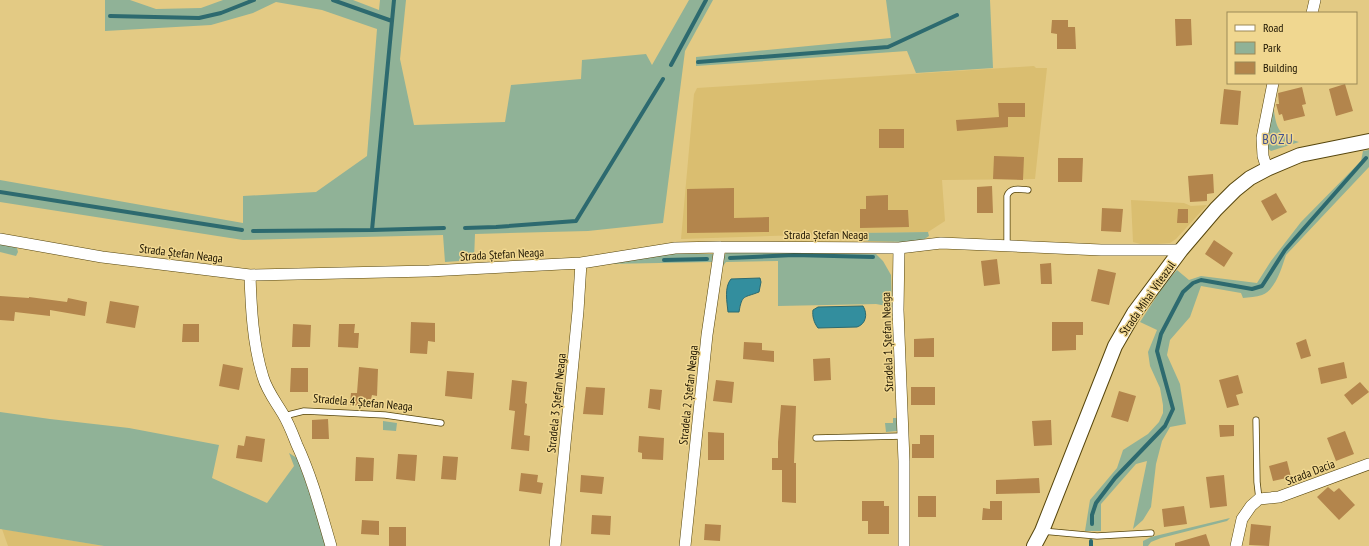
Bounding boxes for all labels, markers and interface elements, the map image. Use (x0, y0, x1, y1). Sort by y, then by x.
legend (1227, 12, 1357, 84)
text: Road (1263, 20, 1283, 35)
text: Park (1263, 40, 1281, 55)
text: Building (1263, 60, 1298, 75)
district label: BOZU (1262, 130, 1294, 148)
street label: Strada Ștefan Neaga (784, 227, 868, 242)
street label: Strada Ștefan Neaga (138, 240, 224, 266)
street label: Strada Ștefan Neaga (460, 244, 545, 264)
street label: Strada Mihai Viteazul (1116, 258, 1178, 338)
street label: Stradela 1 Ștefan Neaga (878, 292, 896, 392)
street label: Stradela 2 Ștefan Neaga (675, 344, 701, 445)
street label: Stradela 3 Ștefan Neaga (543, 352, 569, 453)
street label: Stradela 4 Ștefan Neaga (313, 390, 414, 414)
street label: Strada Dacia (1283, 456, 1337, 488)

